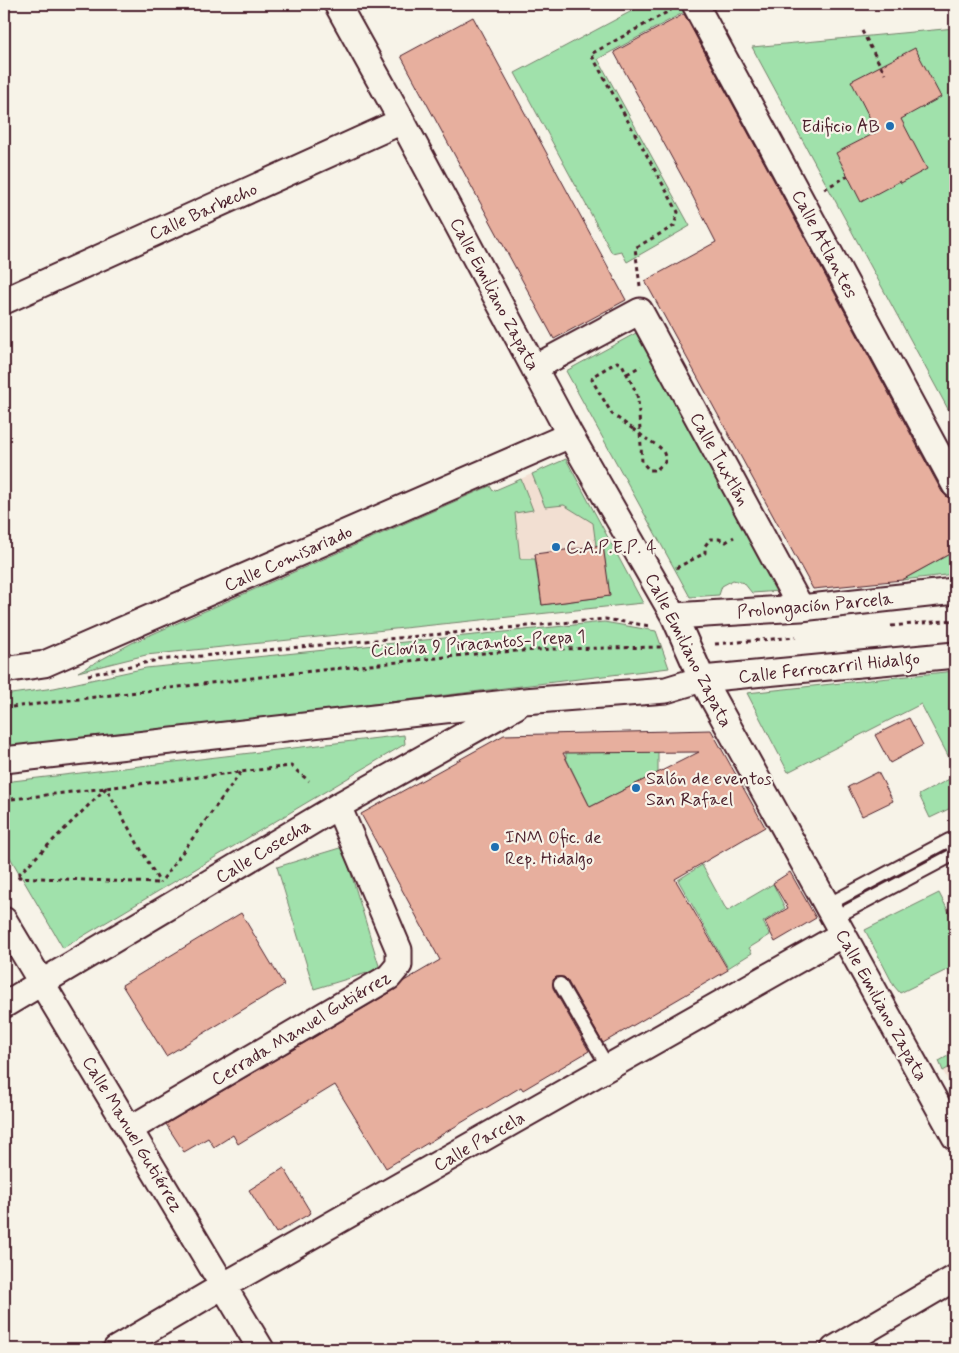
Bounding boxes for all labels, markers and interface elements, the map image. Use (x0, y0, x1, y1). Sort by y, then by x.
place label: Edificio AB (802, 115, 880, 139)
marker: Edificio AB (884, 120, 896, 132)
street label: Calle Barbecho (146, 177, 261, 246)
street label: Calle Atlantes (785, 186, 863, 303)
street label: Calle Emiliano Zapata (444, 214, 545, 375)
street label: Calle Tuxtlán (684, 408, 755, 511)
street label: Calle Comisariado (220, 520, 356, 598)
place label: C.A.P.E.P. 4 (566, 536, 657, 560)
marker: C.A.P.E.P. 4 (550, 541, 562, 553)
street label: Calle Emiliano Zapata (639, 569, 737, 732)
street label: Prolongación Parcela (736, 587, 894, 626)
street label: Ciclovía 9 Piracantos-Prepa 1 (370, 625, 586, 663)
street label: Calle Ferrocarril Hidalgo (737, 647, 921, 691)
place label: Salón de eventos San Rafael (646, 767, 772, 812)
marker: Salón de eventos San Rafael (630, 782, 642, 794)
street label: Calle Cosecha (211, 814, 316, 890)
place label: INM Ofic. de Rep. Hidalgo (505, 826, 602, 871)
marker: INM Ofic. de Rep. Hidalgo (489, 841, 501, 853)
street label: Calle Emiliano Zapata (829, 925, 933, 1086)
street label: Cerrada Manuel Gutiérrez (207, 966, 396, 1092)
street label: Calle Manuel Gutiérrez (76, 1052, 188, 1217)
street label: Calle Parcela (429, 1106, 530, 1178)

